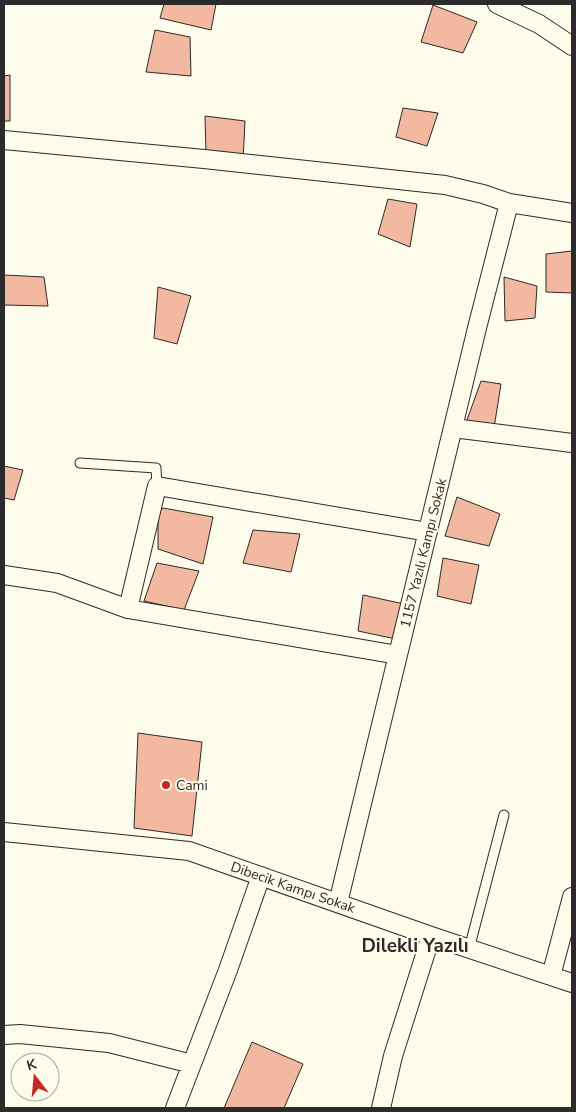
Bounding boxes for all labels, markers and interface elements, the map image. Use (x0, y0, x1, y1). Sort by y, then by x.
street label: 1157 Yazılı Kampı Sokak (396, 475, 452, 630)
place label: Cami (176, 776, 208, 795)
marker: Cami (160, 779, 172, 791)
street label: Dibecik Kampı Sokak (228, 857, 359, 918)
district label: Dilekli Yazılı (361, 933, 469, 959)
north arrow (10, 1052, 60, 1102)
text: K (24, 1054, 39, 1075)

